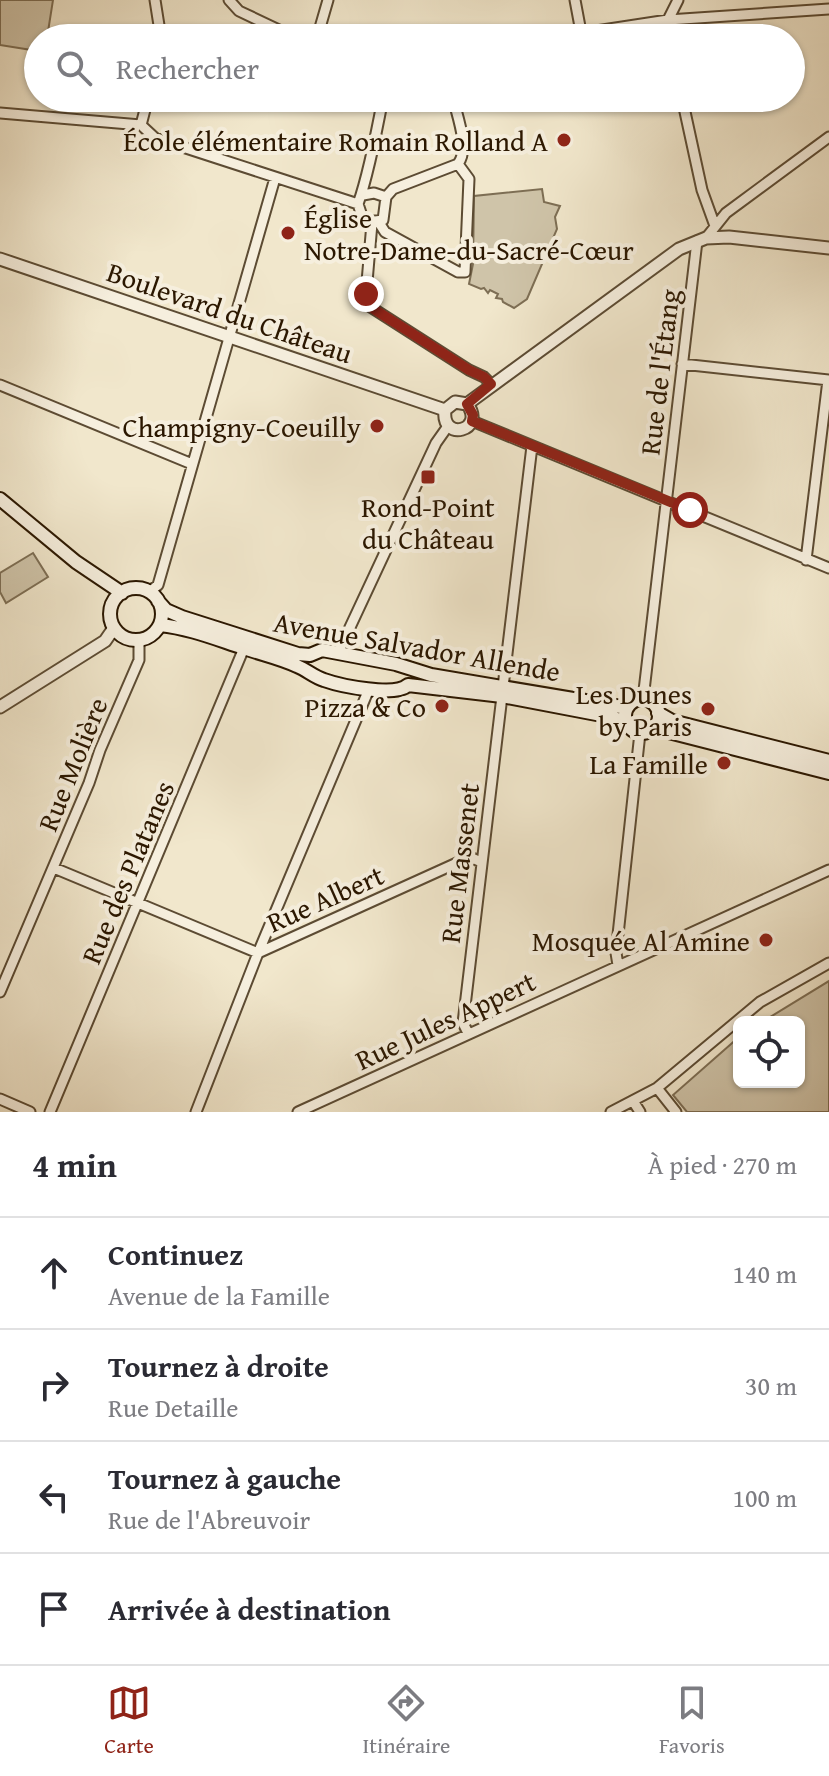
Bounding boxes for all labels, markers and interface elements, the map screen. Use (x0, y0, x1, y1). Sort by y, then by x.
search box (24, 24, 805, 112)
icon: search (52, 46, 96, 90)
text: Rechercher (116, 46, 259, 90)
place label: École élémentaire Romain Rolland A (123, 120, 548, 161)
marker: École élémentaire Romain Rolland A (555, 131, 573, 149)
place label: Église Notre-Dame-du-Sacré-Cœur (304, 197, 634, 270)
marker: Église Notre-Dame-du-Sacré-Cœur (279, 224, 297, 242)
street label: Boulevard du Château (102, 251, 358, 373)
route end (348, 276, 384, 312)
street label: Rue de l'Étang (628, 287, 690, 457)
place label: Champigny-Coeuilly (122, 406, 361, 447)
marker: Champigny-Coeuilly (368, 417, 386, 435)
marker: Rond-Point du Château (419, 468, 437, 486)
place label: Rond-Point du Château (361, 486, 495, 559)
route start (672, 492, 708, 528)
street label: Avenue Salvador Allende (271, 601, 563, 691)
place label: Les Dunes by Paris (576, 673, 692, 746)
place label: Pizza & Co (305, 686, 426, 727)
street label: Rue Molière (27, 691, 117, 837)
marker: Pizza & Co (433, 697, 451, 715)
marker: Les Dunes by Paris (699, 700, 717, 718)
place label: La Famille (590, 743, 708, 784)
marker: La Famille (715, 754, 733, 772)
street label: Rue des Platanes (70, 774, 184, 970)
street label: Rue Massenet (429, 781, 489, 945)
street label: Rue Albert (260, 854, 390, 942)
place label: Mosquée Al Amine (532, 920, 750, 961)
marker: Mosquée Al Amine (757, 931, 775, 949)
street label: Rue Jules Appert (348, 960, 542, 1080)
map controls (733, 1016, 805, 1088)
button: locate (733, 1016, 805, 1088)
text: 4 min (32, 1140, 117, 1189)
text: À pied · 270 m (648, 1145, 797, 1184)
text: Continuez (108, 1232, 243, 1276)
icon: ahead (32, 1251, 76, 1295)
text: 140 m (732, 1254, 797, 1293)
text: Avenue de la Famille (108, 1276, 330, 1315)
text: Tournez à droite (108, 1344, 329, 1388)
icon: right (32, 1363, 76, 1407)
text: 30 m (745, 1366, 797, 1405)
text: Rue Detaille (108, 1388, 239, 1427)
text: Tournez à gauche (108, 1456, 341, 1500)
icon: left (32, 1475, 76, 1519)
text: 100 m (732, 1478, 797, 1517)
text: Rue de l'Abreuvoir (108, 1500, 310, 1539)
icon: arrive (32, 1587, 76, 1631)
text: Arrivée à destination (108, 1587, 390, 1631)
tab: Carte (104, 1681, 154, 1761)
tab: Itinéraire (362, 1681, 450, 1761)
tab: Favoris (659, 1681, 725, 1761)

